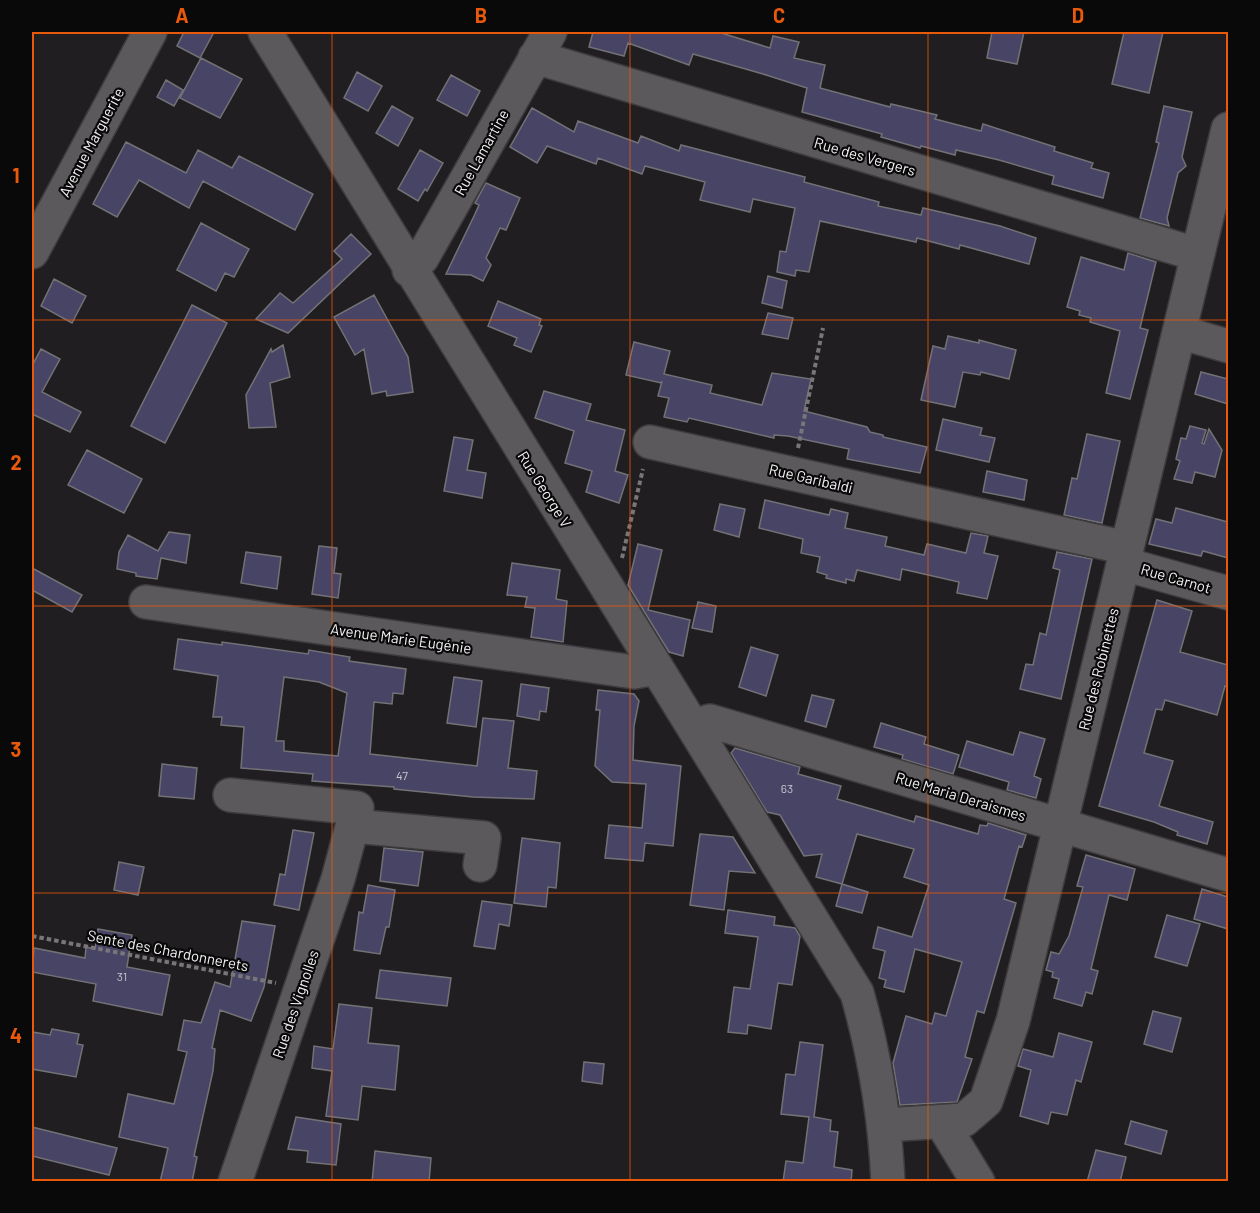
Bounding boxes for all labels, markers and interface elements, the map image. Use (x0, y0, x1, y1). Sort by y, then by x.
text: A (175, 3, 189, 27)
text: B (475, 3, 487, 27)
text: C (773, 3, 785, 27)
text: D (1072, 3, 1084, 27)
street label: Avenue Marguerite (55, 84, 127, 200)
street label: Rue Lamartine (450, 106, 512, 198)
street label: Rue des Vergers (812, 133, 918, 179)
text: 1 (12, 163, 20, 187)
street label: Rue George V (514, 447, 576, 531)
text: 2 (10, 450, 22, 474)
street label: Rue Garibaldi (767, 460, 855, 496)
street label: Rue Carnot (1139, 559, 1213, 597)
street label: Rue des Robinettes (1074, 606, 1122, 732)
street label: Avenue Marie Eugénie (329, 619, 473, 657)
text: 3 (11, 737, 21, 761)
house number: 47 (396, 768, 408, 782)
street label: Rue Maria Deraismes (894, 768, 1028, 824)
house number: 63 (781, 781, 793, 795)
street label: Sente des Chardonnerets (86, 926, 250, 974)
street label: Rue des Vignolles (268, 948, 322, 1060)
house number: 31 (117, 969, 127, 983)
text: 4 (10, 1023, 22, 1047)

